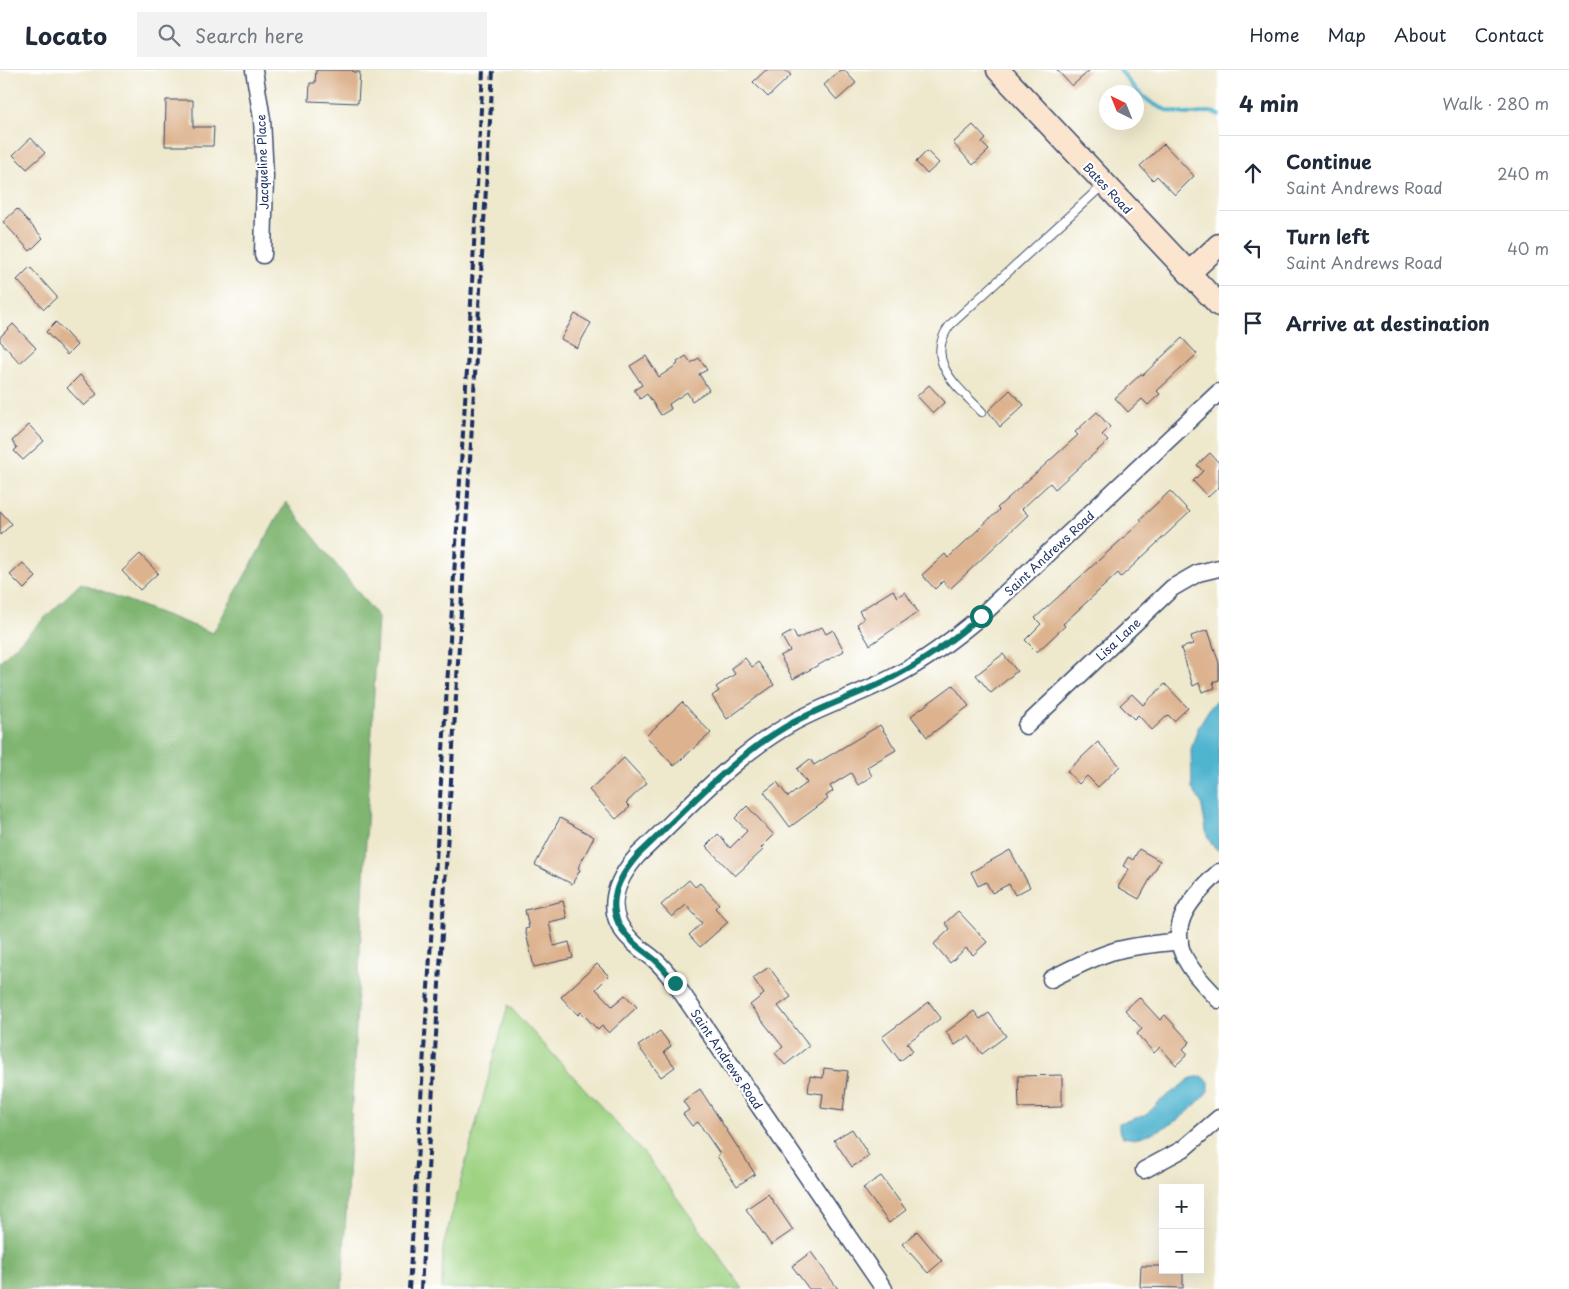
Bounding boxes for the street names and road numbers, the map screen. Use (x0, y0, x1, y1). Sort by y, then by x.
street label: Jacqueline Place (251, 114, 273, 210)
street label: Bates Road (1079, 158, 1137, 218)
street label: Saint Andrews Road (1000, 506, 1098, 600)
street label: Lisa Lane (1092, 613, 1145, 665)
street label: Saint Andrews Road (687, 1005, 767, 1113)

